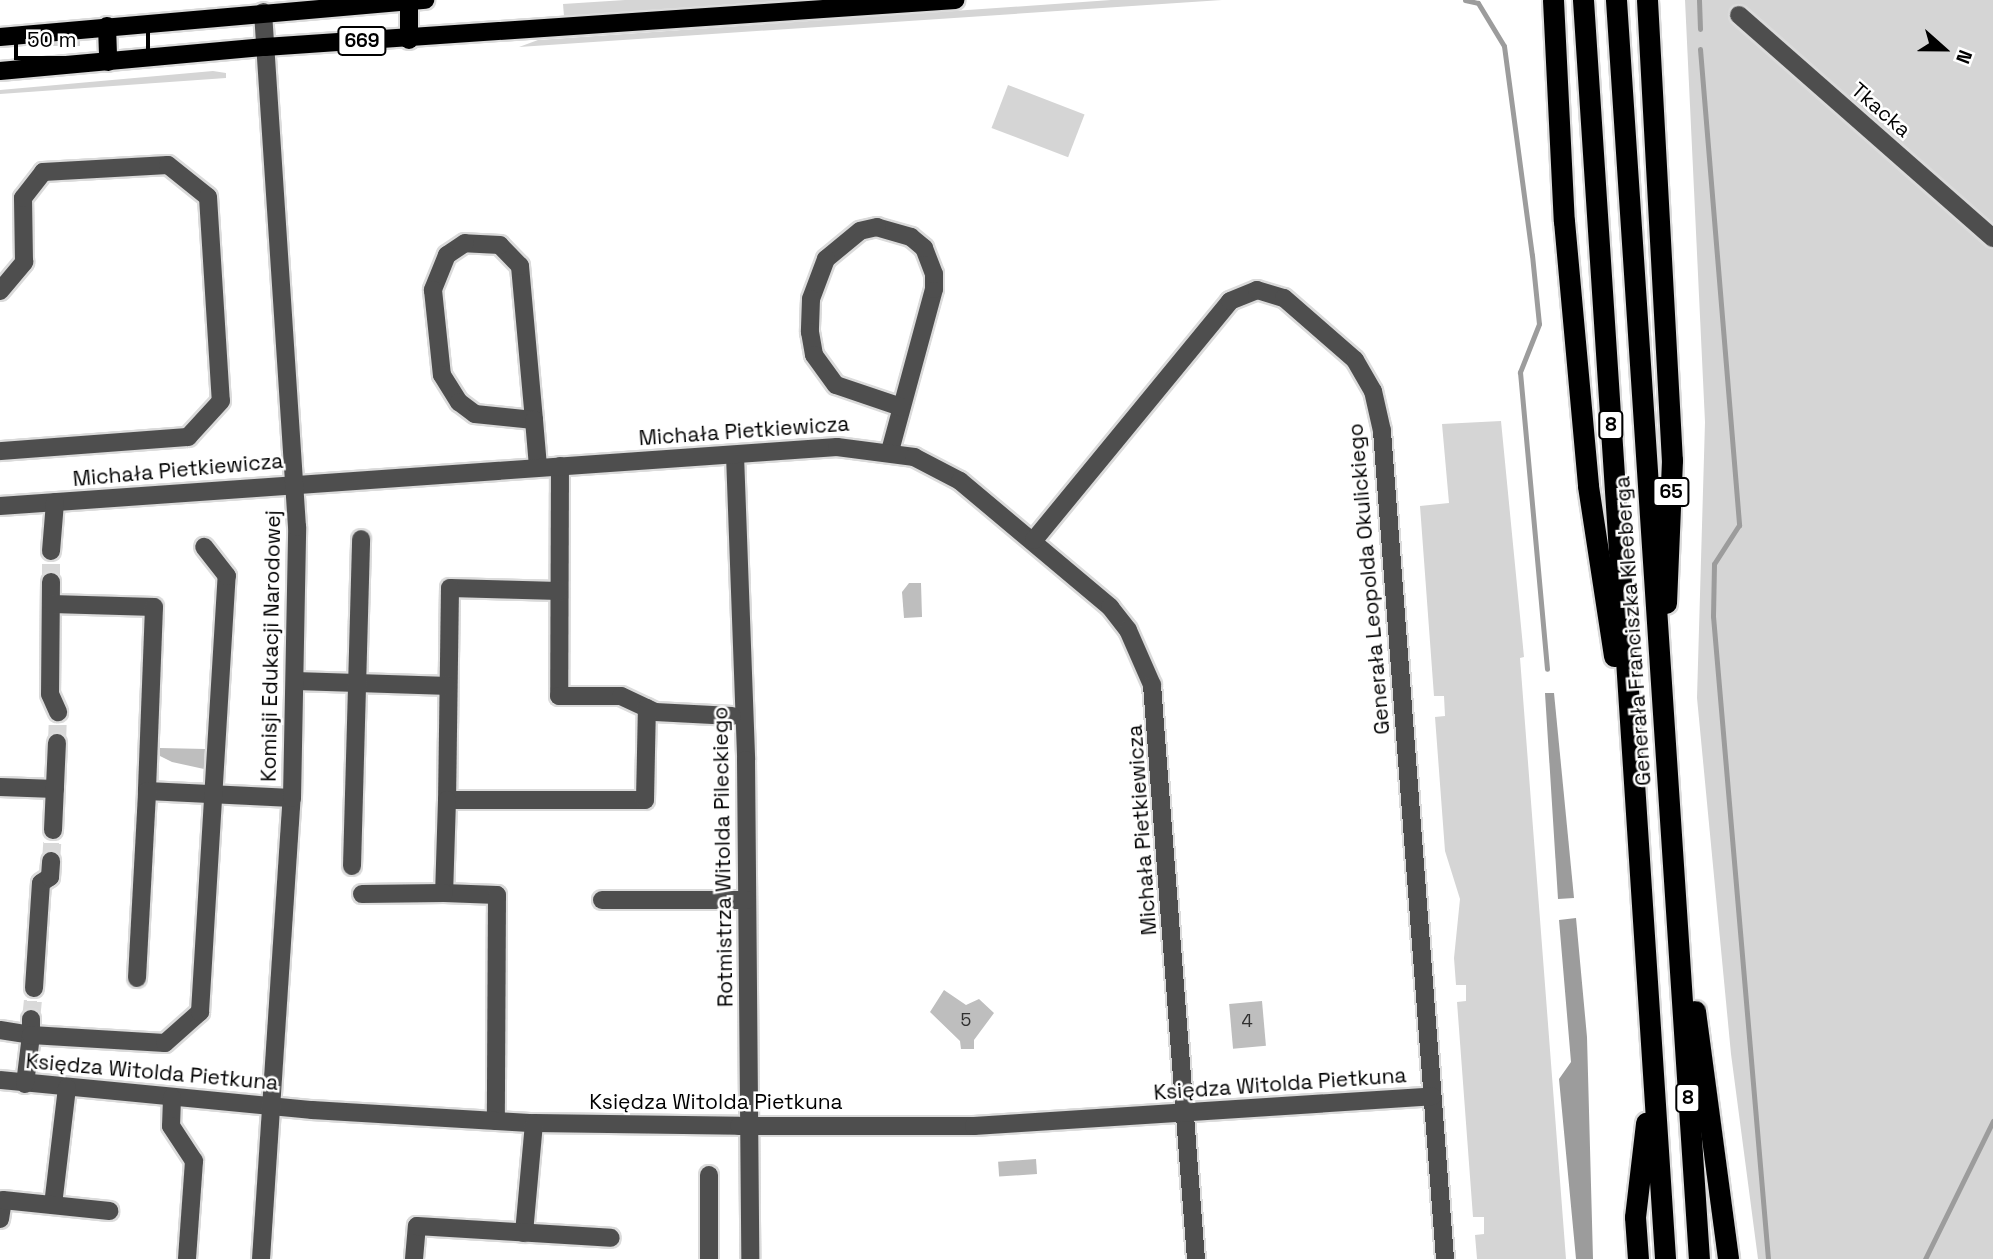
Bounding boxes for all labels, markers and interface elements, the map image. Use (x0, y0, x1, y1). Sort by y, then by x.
scale bar (18, 14, 154, 58)
north arrow (1909, 14, 1979, 84)
road number: 669 (336, 25, 388, 56)
text: 50 m (27, 26, 77, 53)
text: N (1950, 46, 1978, 67)
street label: Tkacka (1846, 77, 1916, 143)
road number: 8 (1597, 410, 1625, 440)
street label: Michała Pietkiewicza (638, 411, 850, 451)
street label: Generała Leopolda Okulickiego (1343, 422, 1395, 736)
street label: Michała Pietkiewicza (72, 448, 284, 492)
street label: Generała Franciszka Kleeberga (1610, 475, 1656, 787)
road number: 65 (1652, 477, 1690, 508)
street label: Komisji Edukacji Narodowej (256, 510, 286, 782)
street label: Rotmistrza Witolda Pileckiego (708, 707, 738, 1007)
street label: Michała Pietkiewicza (1122, 724, 1162, 936)
house number: 5 (961, 1009, 971, 1031)
house number: 4 (1241, 1010, 1253, 1032)
street label: Księdza Witolda Pietkuna (25, 1048, 279, 1096)
street label: Księdza Witolda Pietkuna (1153, 1063, 1407, 1105)
road number: 8 (1674, 1082, 1702, 1114)
street label: Księdza Witolda Pietkuna (589, 1089, 843, 1115)

